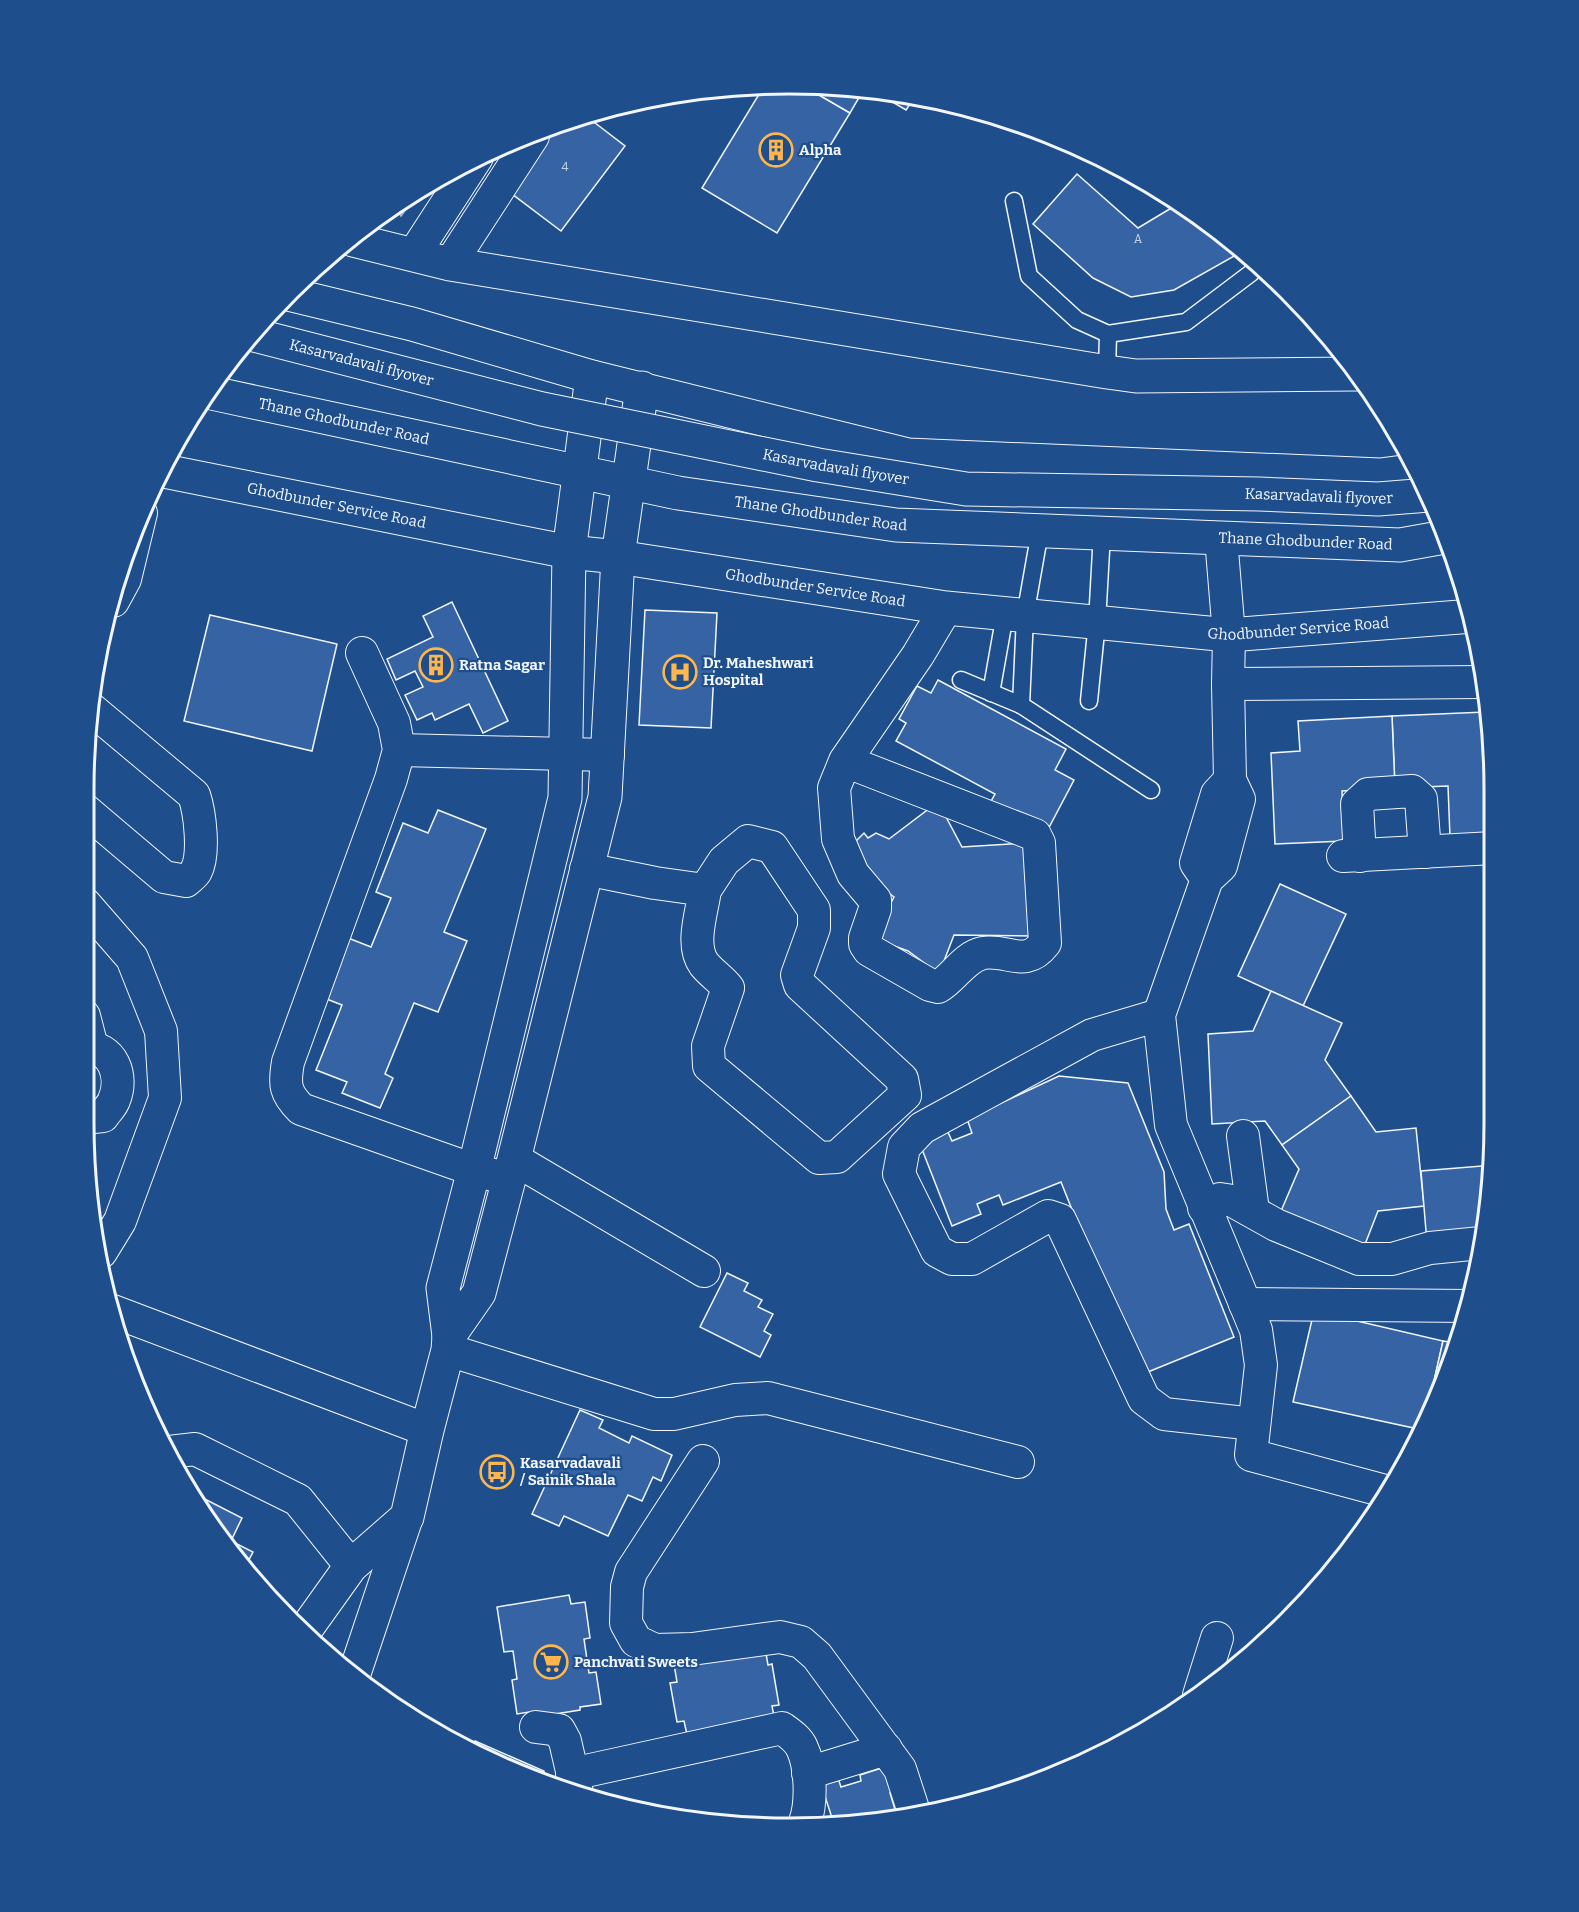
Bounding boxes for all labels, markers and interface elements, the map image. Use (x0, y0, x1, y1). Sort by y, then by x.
building icon: Alpha (758, 132, 794, 168)
place label: Alpha (799, 141, 842, 159)
house number: 4 (561, 160, 569, 174)
house number: A (1134, 232, 1143, 246)
street label: Kasarvadavali flyover (287, 335, 436, 390)
street label: Thane Ghodbunder Road (257, 394, 431, 448)
street label: Kasarvadavali flyover (761, 445, 911, 489)
street label: Ghodbunder Service Road (246, 479, 428, 532)
street label: Kasarvadavali flyover (1245, 485, 1394, 508)
street label: Thane Ghodbunder Road (733, 492, 908, 534)
street label: Thane Ghodbunder Road (1218, 529, 1393, 554)
street label: Ghodbunder Service Road (724, 565, 907, 611)
street label: Ghodbunder Service Road (1207, 614, 1390, 644)
building icon: Ratna Sagar (418, 647, 454, 683)
hospital icon: Dr. Maheshwari Hospital (662, 654, 698, 690)
place label: Dr. Maheshwari Hospital (703, 654, 814, 689)
place label: Ratna Sagar (459, 656, 545, 674)
bus stop icon: Kasarvadavali / Sainik Shala (479, 1454, 515, 1490)
place label: Kasarvadavali / Sainik Shala (519, 1454, 621, 1489)
supermarket icon: Panchvati Sweets (533, 1644, 569, 1680)
place label: Panchvati Sweets (574, 1653, 698, 1671)

